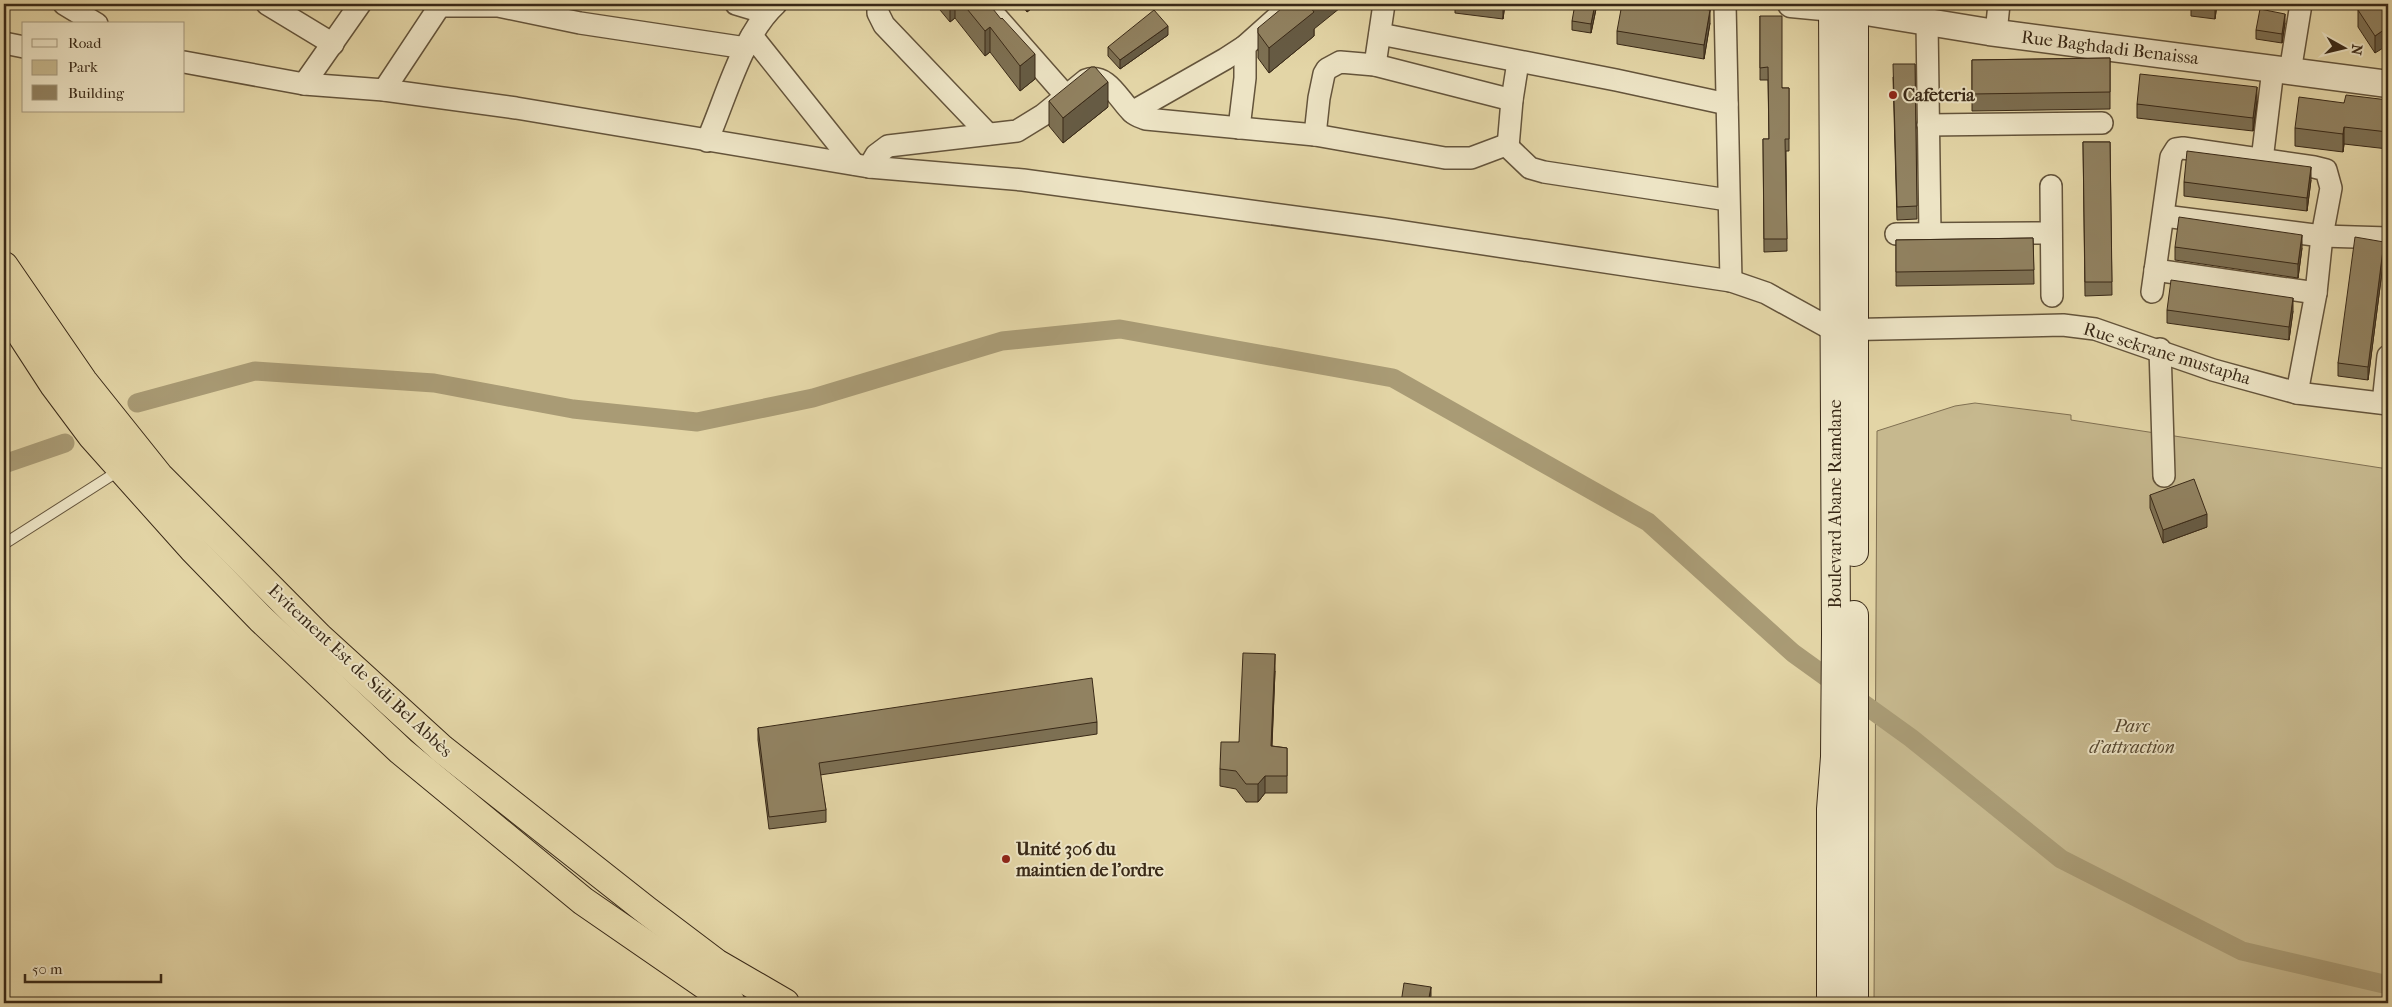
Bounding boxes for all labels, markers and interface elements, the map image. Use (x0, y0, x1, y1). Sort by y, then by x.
legend (22, 22, 185, 112)
north arrow (2320, 22, 2370, 72)
street label: Rue Baghdadi Benaissa (2020, 27, 2201, 69)
text: Road (68, 34, 102, 52)
text: N (2347, 43, 2366, 57)
text: Park (68, 58, 98, 76)
text: Building (68, 84, 125, 102)
place label: Cafeteria (1903, 85, 1975, 106)
marker: Cafeteria (1887, 89, 1899, 101)
street label: Rue sekrane mustapha (2081, 319, 2254, 390)
street label: Boulevard Abane Ramdane (1825, 399, 1846, 609)
street label: Evitement Est de Sidi Bel Abbès (264, 580, 457, 762)
park label: Parc d'attraction (2089, 716, 2175, 758)
place label: Unité 306 du maintien de l'ordre (1015, 839, 1164, 881)
marker: Unité 306 du maintien de l'ordre (1000, 853, 1012, 865)
scale bar (25, 952, 161, 984)
text: 50 m (32, 960, 63, 978)

